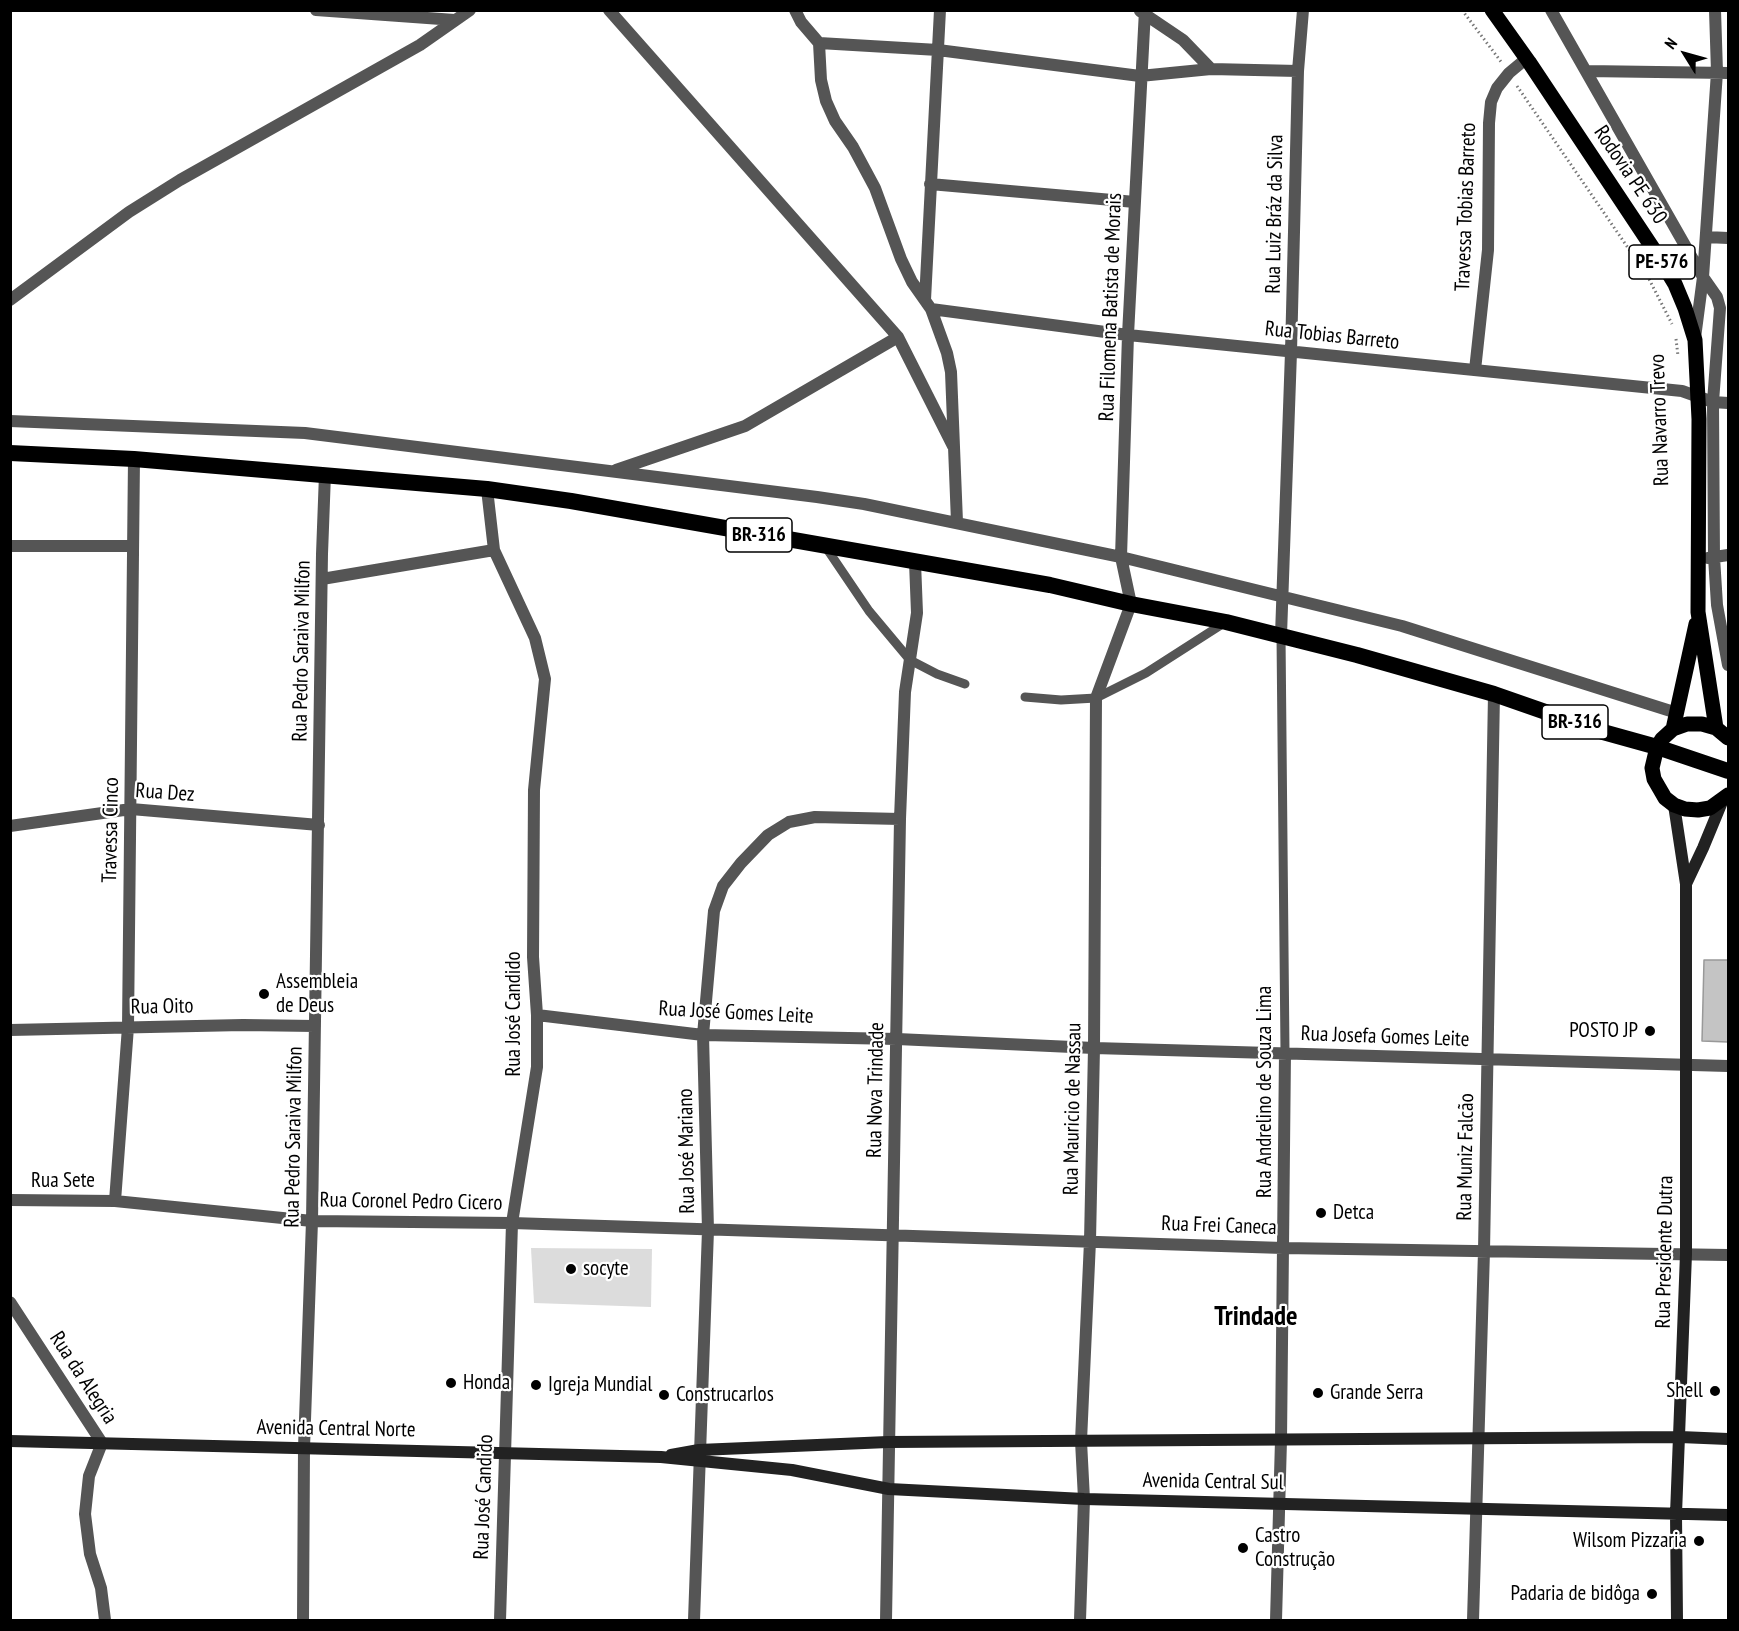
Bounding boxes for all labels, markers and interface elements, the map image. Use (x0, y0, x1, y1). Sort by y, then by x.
north arrow (1655, 24, 1715, 84)
text: N (1660, 34, 1681, 53)
street label: Rodovia PE 630 (1588, 121, 1672, 229)
street label: Travessa Tobias Barreto (1450, 122, 1482, 292)
street label: Rua Luiz Bráz da Silva (1261, 134, 1289, 294)
street label: Rua Filomena Batista de Morais (1094, 192, 1128, 422)
road number: PE-576 (1629, 245, 1695, 279)
street label: Rua Tobias Barreto (1263, 316, 1401, 356)
street label: Rua Navarro Trevo (1645, 353, 1675, 487)
road number: BR-316 (726, 518, 792, 552)
street label: Rua Pedro Saraiva Milfon (288, 560, 316, 742)
road number: BR-316 (1542, 705, 1608, 739)
street label: Travessa Cinco (97, 777, 125, 883)
street label: Rua Dez (135, 778, 195, 808)
street label: Rua José Candido (501, 951, 527, 1077)
place label: Assembleia de Deus (276, 969, 358, 1019)
street label: Rua Andrelino de Souza Lima (1252, 986, 1278, 1198)
marker: Assembleia de Deus (257, 987, 271, 1001)
street label: Rua Oito (130, 994, 194, 1020)
street label: Rua José Gomes Leite (658, 996, 814, 1030)
place label: POSTO JP (1569, 1018, 1638, 1044)
street label: Rua Josefa Gomes Leite (1300, 1021, 1470, 1053)
street label: Rua Nova Trindade (862, 1022, 890, 1158)
street label: Rua Mauricio de Nassau (1059, 1023, 1087, 1195)
marker: POSTO JP (1643, 1024, 1657, 1038)
street label: Rua Pedro Saraiva Milfon (280, 1046, 308, 1228)
street label: Rua José Mariano (673, 1088, 701, 1214)
street label: Rua Muniz Falcão (1452, 1093, 1480, 1221)
street label: Rua Sete (31, 1168, 95, 1194)
street label: Rua Presidente Dutra (1651, 1175, 1679, 1329)
street label: Rua Coronel Pedro Cicero (319, 1188, 503, 1216)
place label: Detca (1333, 1200, 1374, 1226)
marker: Detca (1314, 1206, 1328, 1220)
street label: Rua Frei Caneca (1161, 1211, 1277, 1241)
place label: socyte (583, 1256, 629, 1282)
marker: socyte (564, 1262, 578, 1276)
district label: Trindade (1214, 1301, 1298, 1333)
street label: Rua da Alegria (44, 1327, 122, 1429)
place label: Honda (463, 1370, 510, 1396)
place label: Igreja Mundial (548, 1372, 652, 1398)
marker: Honda (444, 1376, 458, 1390)
marker: Igreja Mundial (529, 1378, 543, 1392)
place label: Shell (1666, 1378, 1703, 1404)
place label: Grande Serra (1330, 1380, 1423, 1406)
place label: Construcarlos (676, 1382, 774, 1408)
marker: Shell (1708, 1384, 1722, 1398)
marker: Grande Serra (1311, 1386, 1325, 1400)
marker: Construcarlos (657, 1388, 671, 1402)
street label: Avenida Central Norte (256, 1415, 416, 1443)
street label: Rua José Candido (469, 1434, 499, 1560)
street label: Avenida Central Sul (1142, 1468, 1284, 1496)
place label: Castro Construção (1255, 1523, 1335, 1573)
place label: Wilsom Pizzaria (1573, 1528, 1687, 1554)
marker: Wilsom Pizzaria (1692, 1534, 1706, 1548)
marker: Castro Construção (1236, 1541, 1250, 1555)
place label: Padaria de bidôga (1511, 1581, 1640, 1607)
marker: Padaria de bidôga (1645, 1587, 1659, 1601)

